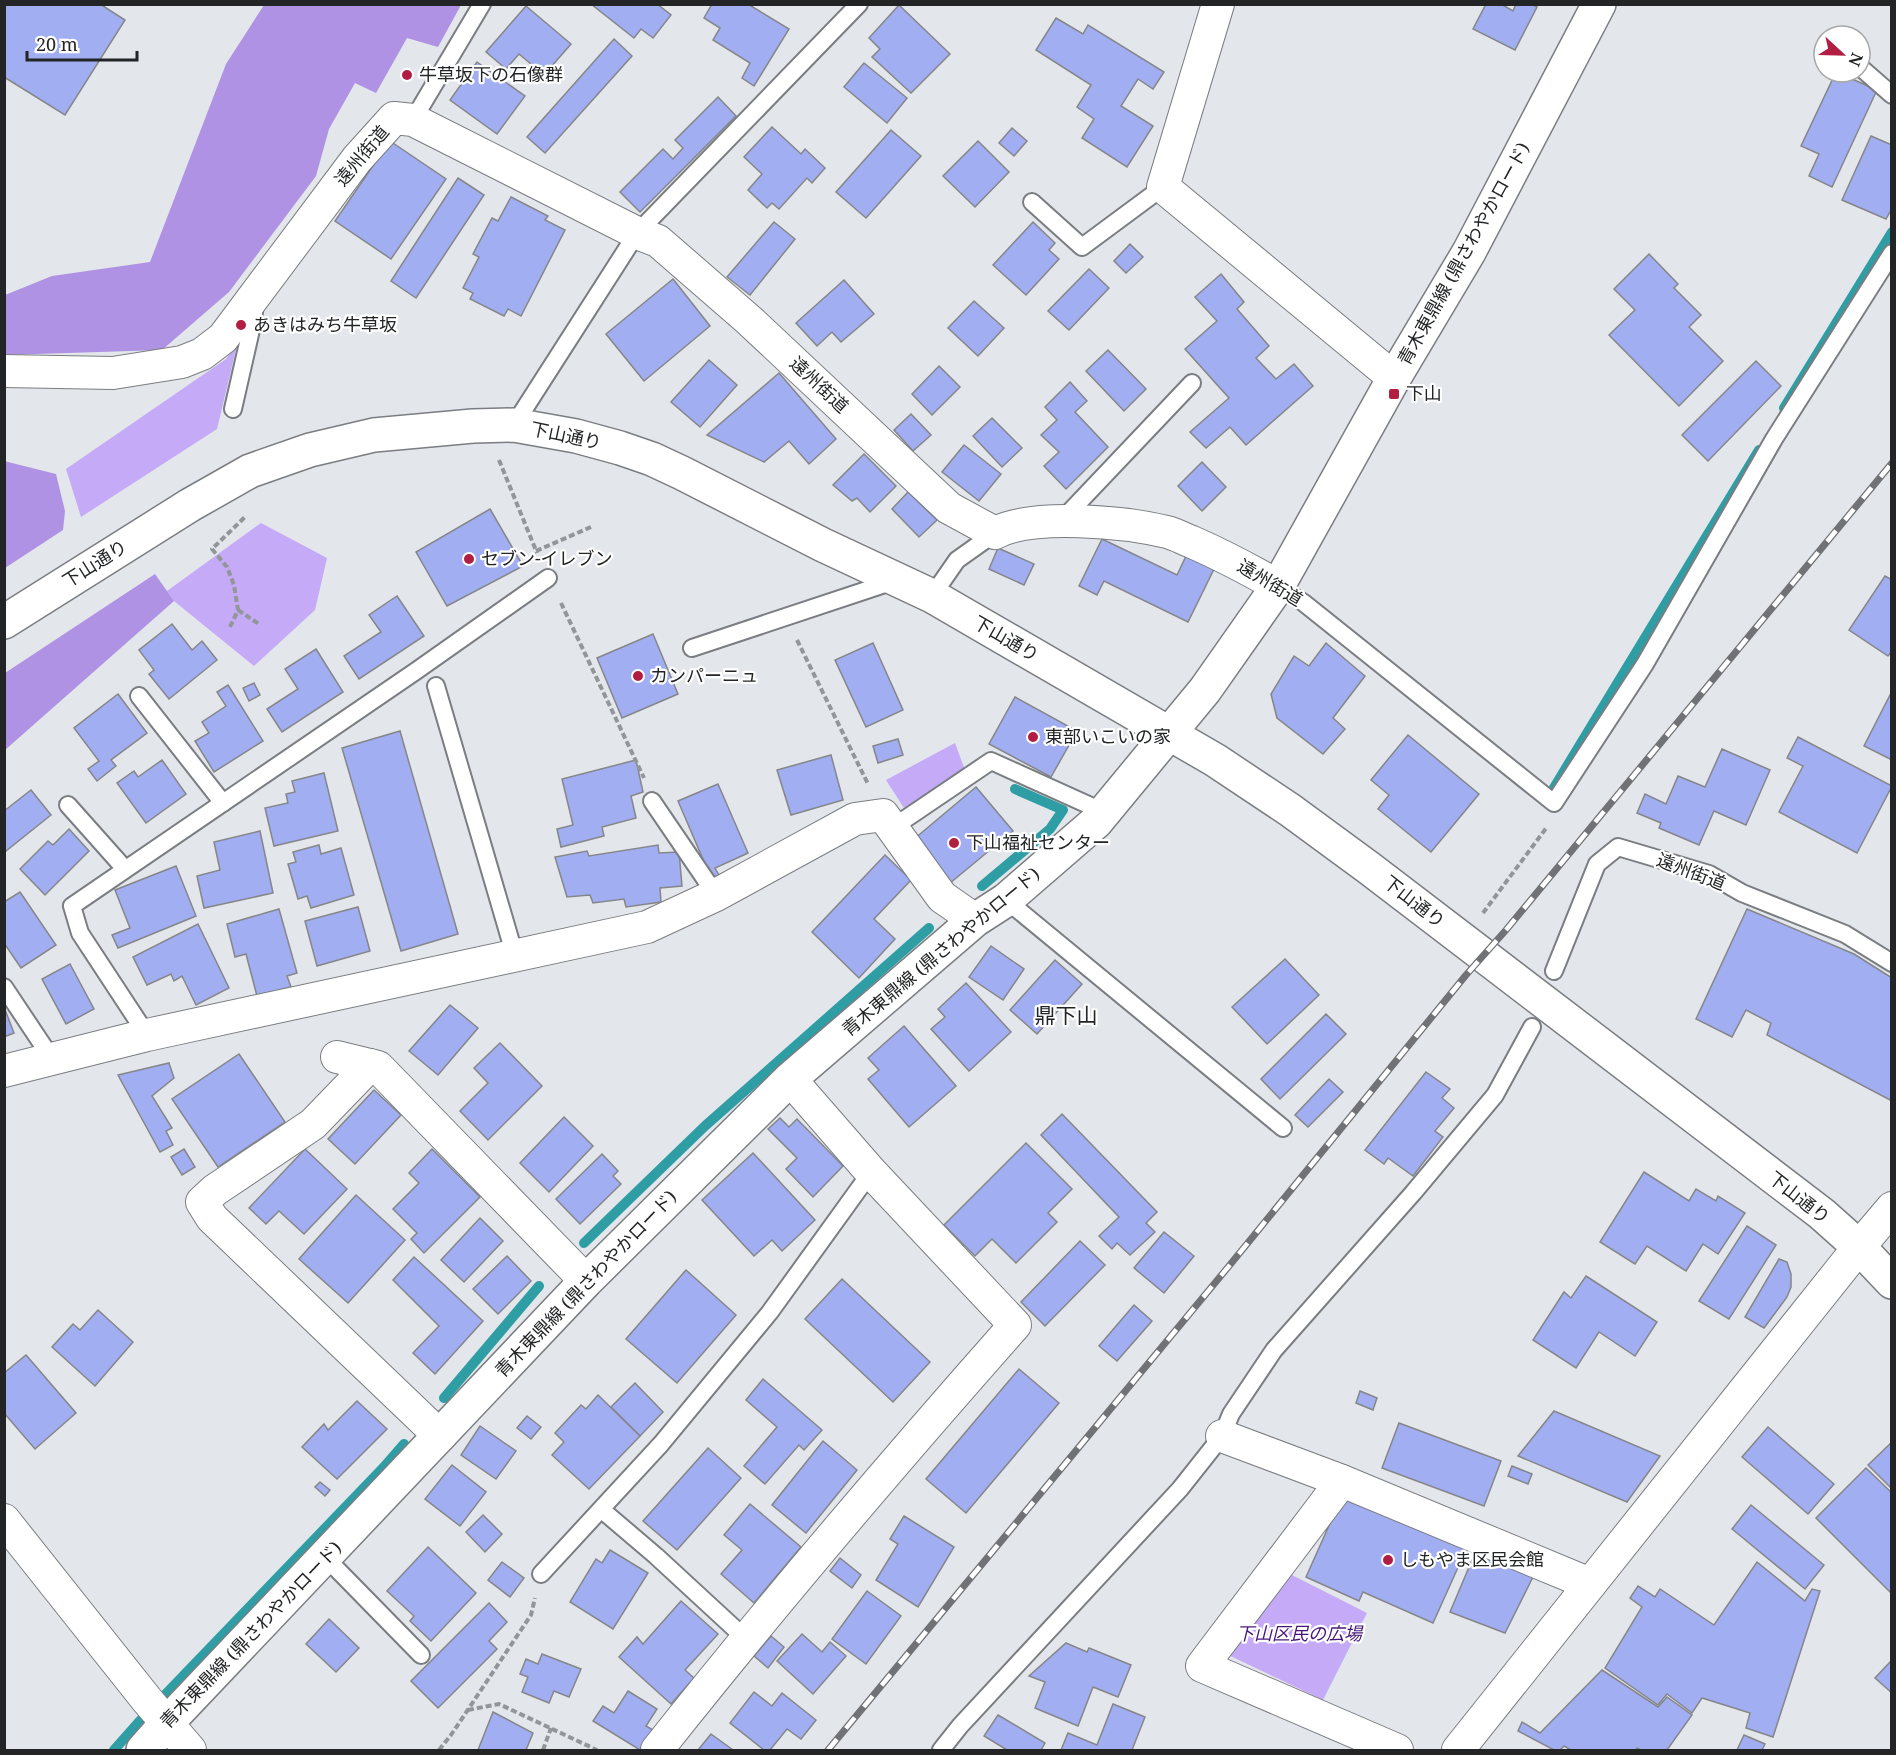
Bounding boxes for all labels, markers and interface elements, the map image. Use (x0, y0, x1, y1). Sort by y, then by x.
scale bar (27, 24, 136, 62)
north arrow (1812, 24, 1872, 84)
text: 20 m (36, 32, 78, 56)
text: N (1843, 50, 1868, 70)
place label: 牛草坂下の石像群 (419, 62, 563, 86)
marker: 牛草坂下の石像群 (400, 68, 414, 82)
street label: 遠州街道 (329, 120, 394, 191)
street label: 青木東鼎線 (鼎さわやかロード) (1392, 138, 1534, 369)
place label: あきはみち牛草坂 (253, 312, 397, 336)
marker: あきはみち牛草坂 (234, 318, 248, 332)
street label: 遠州街道 (785, 351, 854, 418)
place label: 下山 (1406, 381, 1442, 405)
marker: 下山 (1387, 387, 1401, 401)
street label: 下山通り (528, 416, 604, 454)
street label: 下山通り (58, 534, 131, 592)
place label: セブン-イレブン (481, 546, 613, 570)
marker: セブン-イレブン (462, 552, 476, 566)
street label: 遠州街道 (1233, 553, 1308, 611)
street label: 下山通り (969, 610, 1044, 667)
place label: カンパーニュ (650, 663, 758, 687)
marker: カンパーニュ (631, 669, 645, 683)
place label: 東部いこいの家 (1045, 724, 1171, 748)
marker: 東部いこいの家 (1026, 730, 1040, 744)
place label: 下山福祉センター (966, 830, 1110, 854)
marker: 下山福祉センター (947, 836, 961, 850)
street label: 遠州街道 (1653, 847, 1729, 895)
street label: 青木東鼎線 (鼎さわやかロード) (836, 861, 1044, 1041)
street label: 下山通り (1379, 870, 1450, 933)
district label: 鼎下山 (1035, 1001, 1098, 1029)
street label: 下山通り (1764, 1166, 1835, 1229)
street label: 青木東鼎線 (鼎さわやかロード) (489, 1185, 681, 1382)
street label: 青木東鼎線 (鼎さわやかロード) (154, 1536, 346, 1733)
place label: しもやま区民会館 (1400, 1547, 1544, 1571)
marker: しもやま区民会館 (1381, 1553, 1395, 1567)
park label: 下山区民の広場 (1236, 1621, 1364, 1645)

